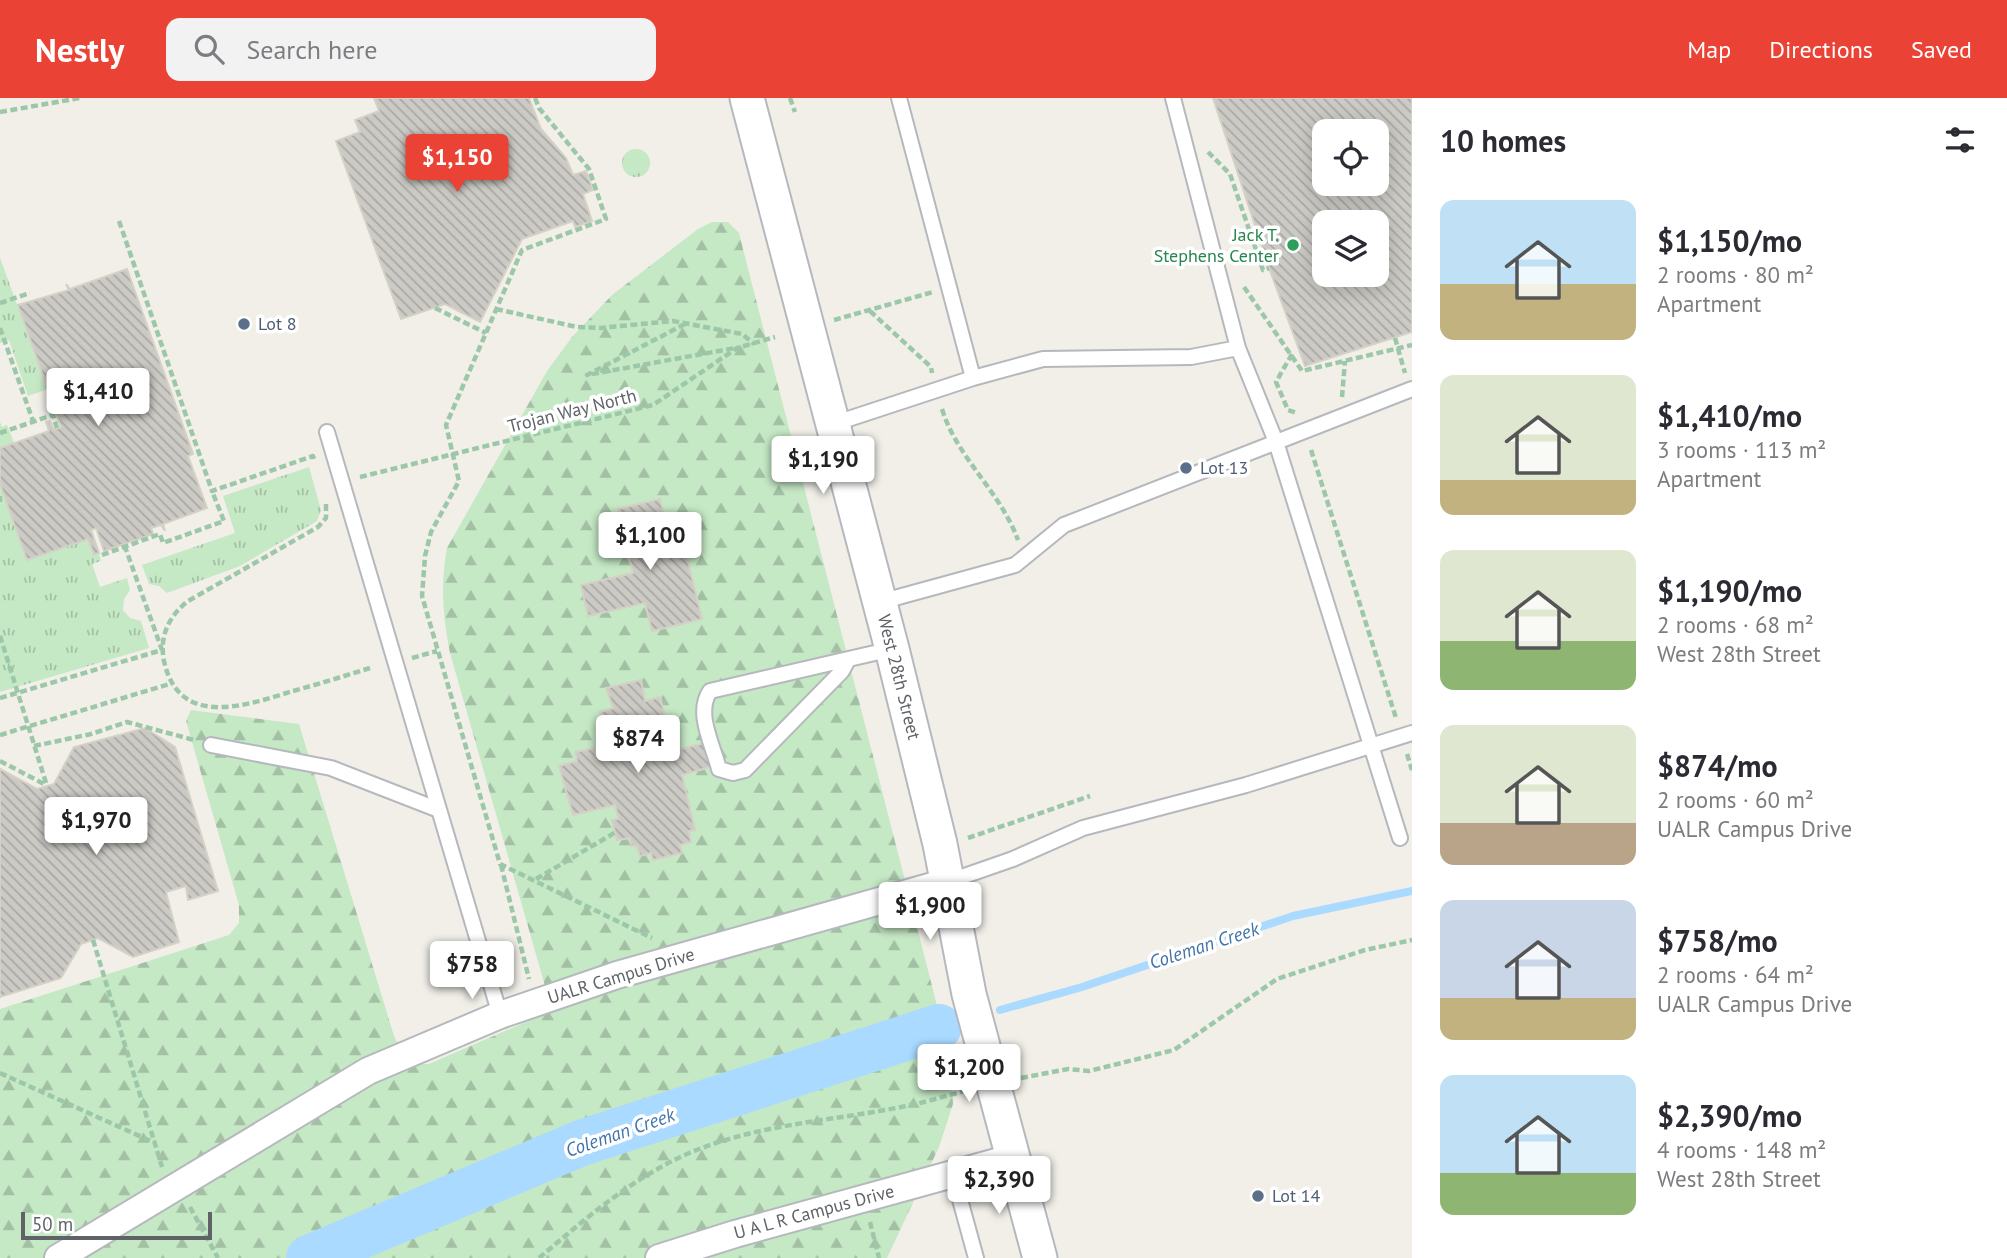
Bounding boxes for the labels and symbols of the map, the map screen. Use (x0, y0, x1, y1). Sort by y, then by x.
pin: $1,150 (400, 134, 514, 194)
place label: Jack T. Stephens Center (1154, 223, 1279, 267)
marker: Jack T. Stephens Center (1285, 237, 1301, 253)
place label: Lot 8 (258, 312, 297, 335)
marker: Lot 8 (236, 316, 252, 332)
pin: $1,410 (41, 368, 155, 428)
street label: Trojan Way North (505, 383, 639, 438)
pin: $1,190 (766, 436, 880, 496)
place label: Lot 13 (1200, 456, 1248, 479)
marker: Lot 13 (1178, 460, 1194, 476)
pin: $1,100 (593, 512, 707, 572)
street label: West 28th Street (873, 612, 926, 742)
pin: $874 (597, 716, 679, 775)
pin: $1,970 (39, 798, 153, 857)
pin: $1,900 (873, 882, 987, 942)
water label: Coleman Creek (1146, 916, 1263, 974)
pin: $758 (431, 942, 513, 1001)
street label: UALR Campus Drive (544, 942, 697, 1009)
pin: $1,200 (912, 1044, 1026, 1104)
water label: Coleman Creek (562, 1102, 679, 1162)
pin: $2,390 (942, 1156, 1056, 1216)
street label: U A L R Campus Drive (731, 1179, 897, 1244)
place label: Lot 14 (1272, 1184, 1321, 1207)
marker: Lot 14 (1250, 1188, 1266, 1204)
scale bar (21, 1209, 212, 1241)

